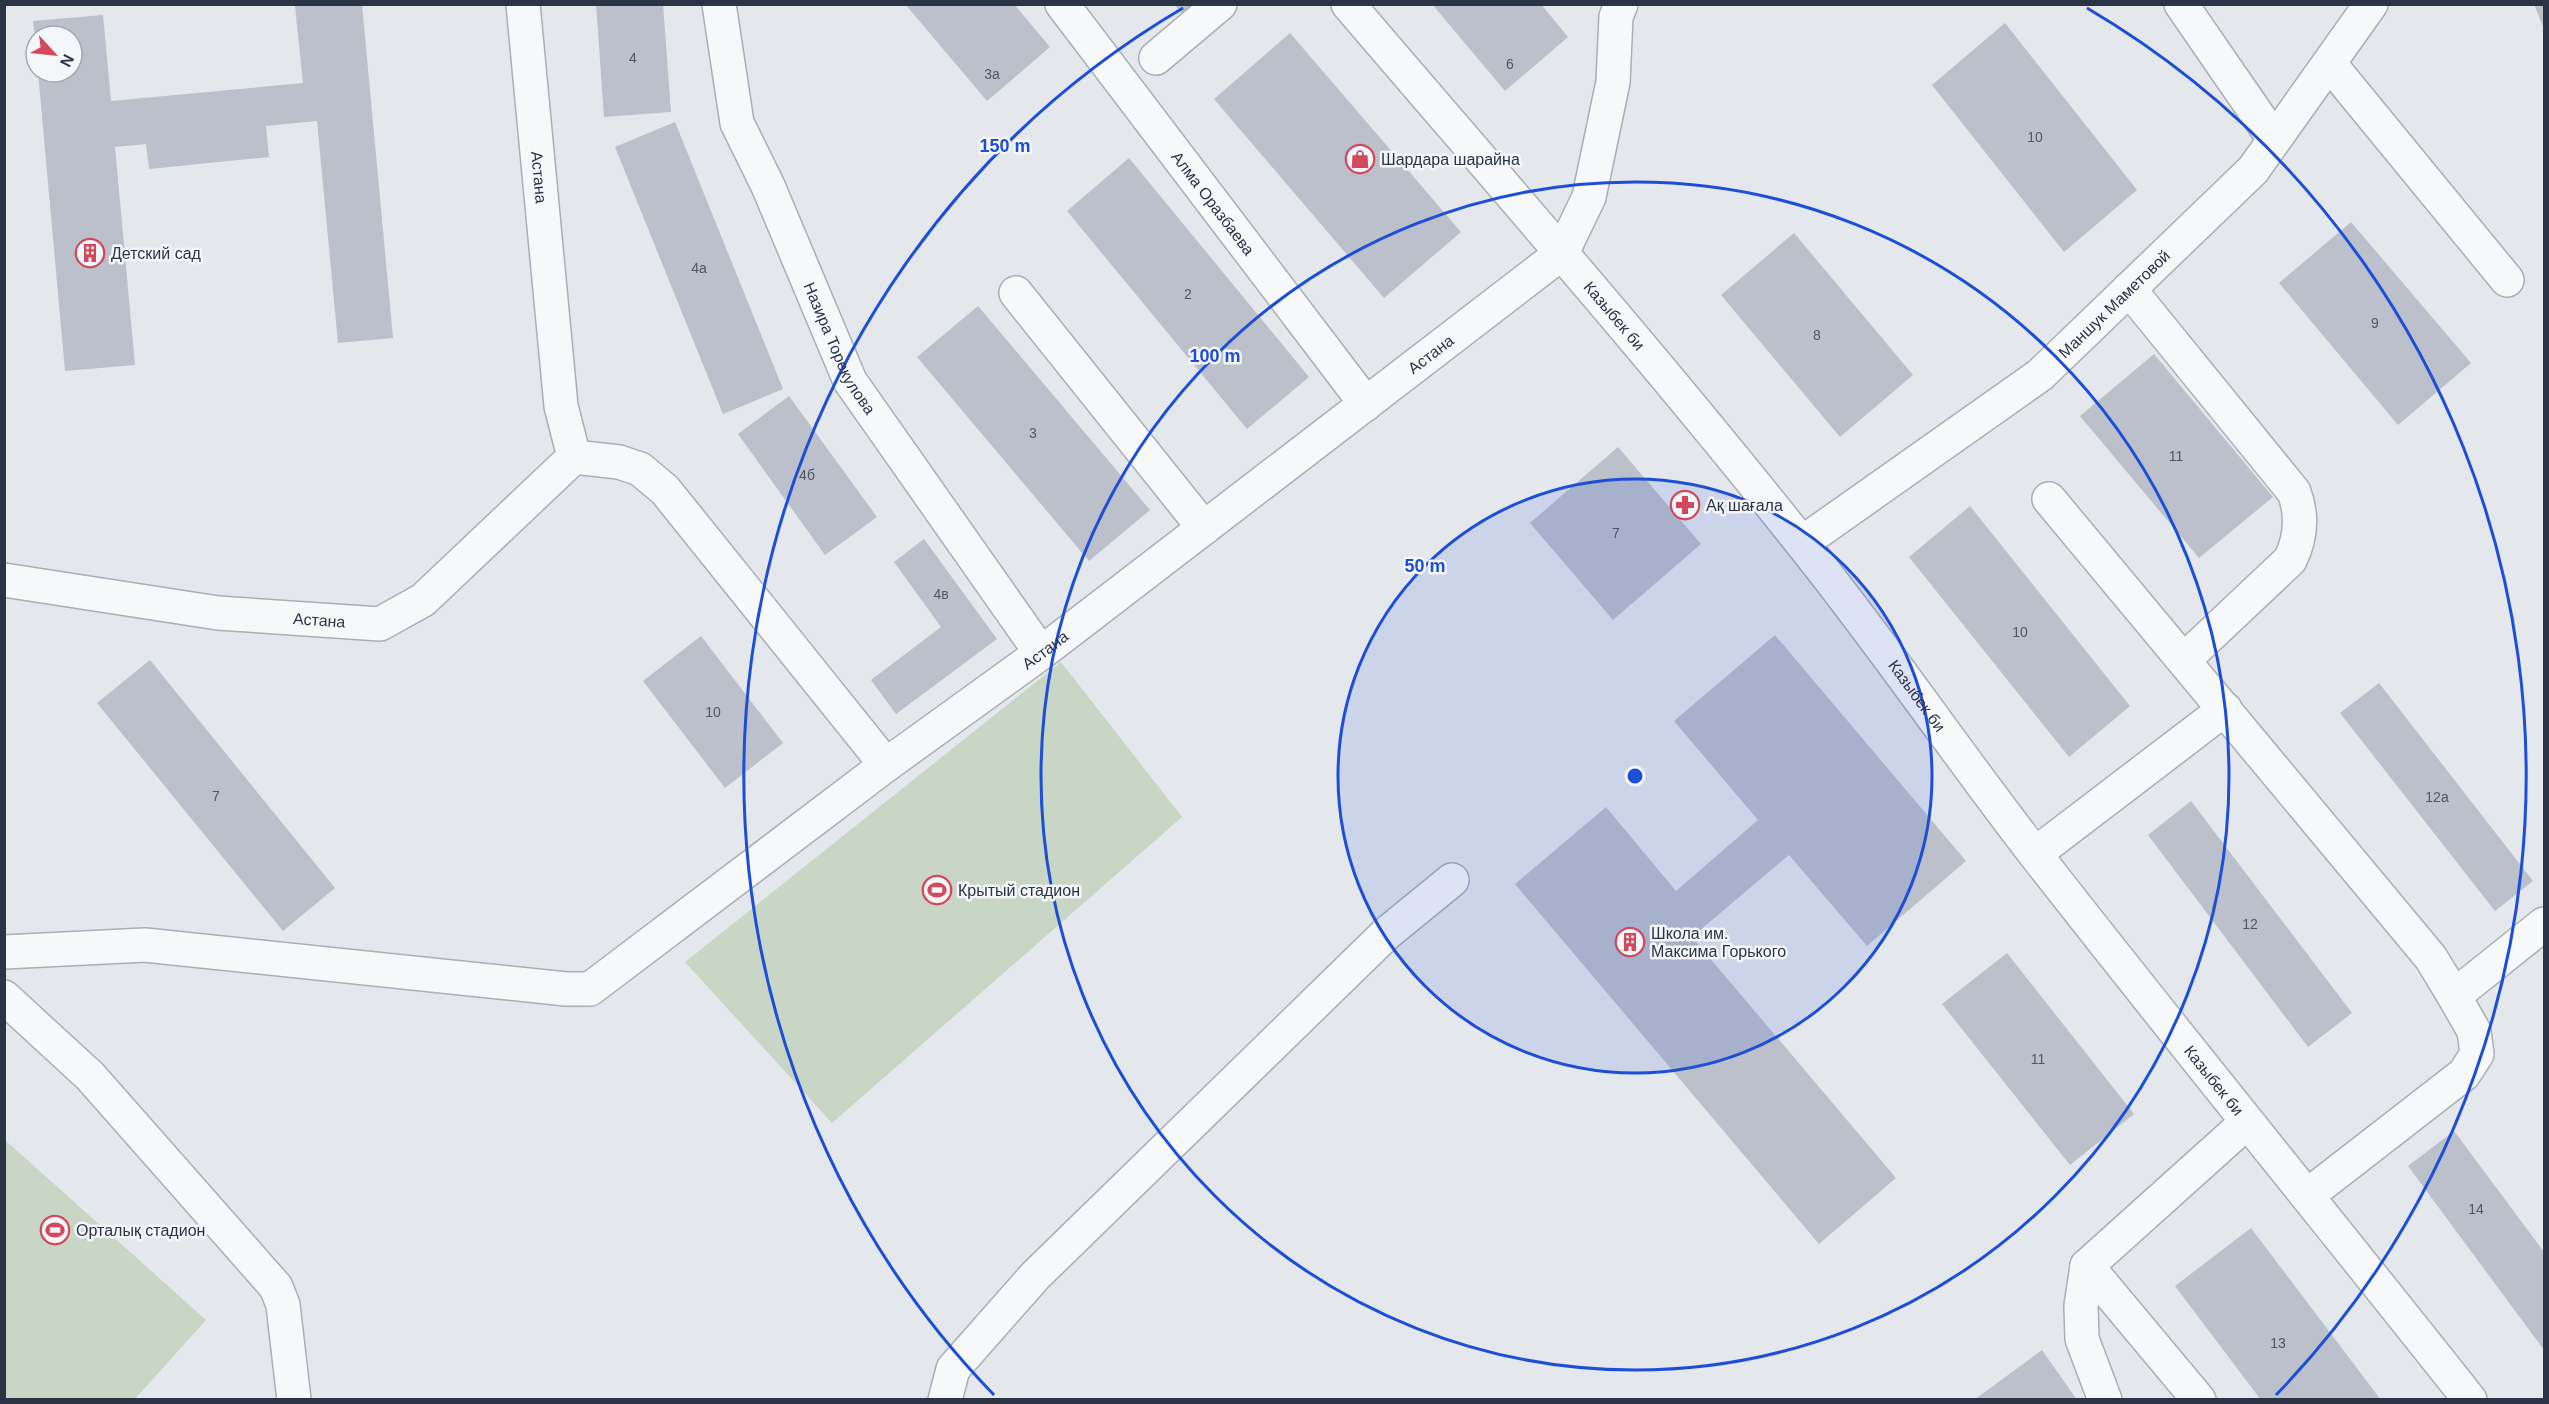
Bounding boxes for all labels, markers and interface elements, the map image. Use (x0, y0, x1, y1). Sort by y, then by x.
north arrow (24, 24, 84, 84)
house number: 4 (629, 50, 637, 66)
text: N (57, 52, 77, 70)
house number: 6 (1506, 56, 1514, 72)
house number: 3а (984, 66, 1000, 82)
house number: 10 (2027, 129, 2043, 145)
text: 150 m (979, 136, 1031, 156)
shop icon: Шардара шарайна (1344, 143, 1376, 175)
street label: Алма Оразбаева (1168, 148, 1258, 259)
street label: Астана (528, 150, 550, 204)
place label: Шардара шарайна (1381, 151, 1520, 168)
building icon: Детский сад (74, 237, 106, 269)
place label: Детский сад (111, 245, 202, 262)
street label: Маншук Маметовой (2055, 247, 2173, 361)
house number: 4а (691, 260, 707, 276)
street label: Казыбек би (1581, 278, 1648, 354)
street label: Назира Торекулова (800, 280, 879, 417)
house number: 2 (1184, 286, 1192, 302)
house number: 9 (2371, 315, 2379, 331)
house number: 8 (1813, 327, 1821, 343)
street label: Астана (1405, 332, 1457, 377)
text: 100 m (1189, 346, 1241, 366)
house number: 3 (1029, 425, 1037, 441)
house number: 11 (2169, 448, 2183, 464)
house number: 4б (799, 467, 815, 483)
pharmacy icon: Ақ шағала (1669, 489, 1701, 521)
place label: Ақ шағала (1706, 497, 1783, 514)
house number: 7 (1612, 525, 1620, 541)
text: 50 m (1404, 556, 1446, 576)
house number: 4в (933, 586, 949, 602)
street label: Астана (292, 610, 346, 631)
house number: 10 (2012, 624, 2028, 640)
street label: Астана (1019, 628, 1071, 673)
street label: Казыбек би (1885, 657, 1949, 735)
house number: 10 (705, 704, 721, 720)
centre of rings (1625, 766, 1645, 786)
house number: 7 (212, 788, 220, 804)
house number: 12а (2425, 789, 2449, 805)
sports icon: Крытый стадион (921, 874, 953, 906)
place label: Крытый стадион (958, 882, 1080, 899)
house number: 12 (2242, 916, 2258, 932)
place label: Школа им. Максима Горького (1651, 925, 1786, 960)
building icon: Школа им. Максима Горького (1614, 926, 1646, 958)
street label: Казыбек би (2181, 1042, 2247, 1119)
house number: 11 (2031, 1051, 2045, 1067)
house number: 14 (2468, 1201, 2484, 1217)
sports icon: Орталық стадион (39, 1214, 71, 1246)
place label: Орталық стадион (76, 1222, 205, 1239)
house number: 13 (2270, 1335, 2286, 1351)

